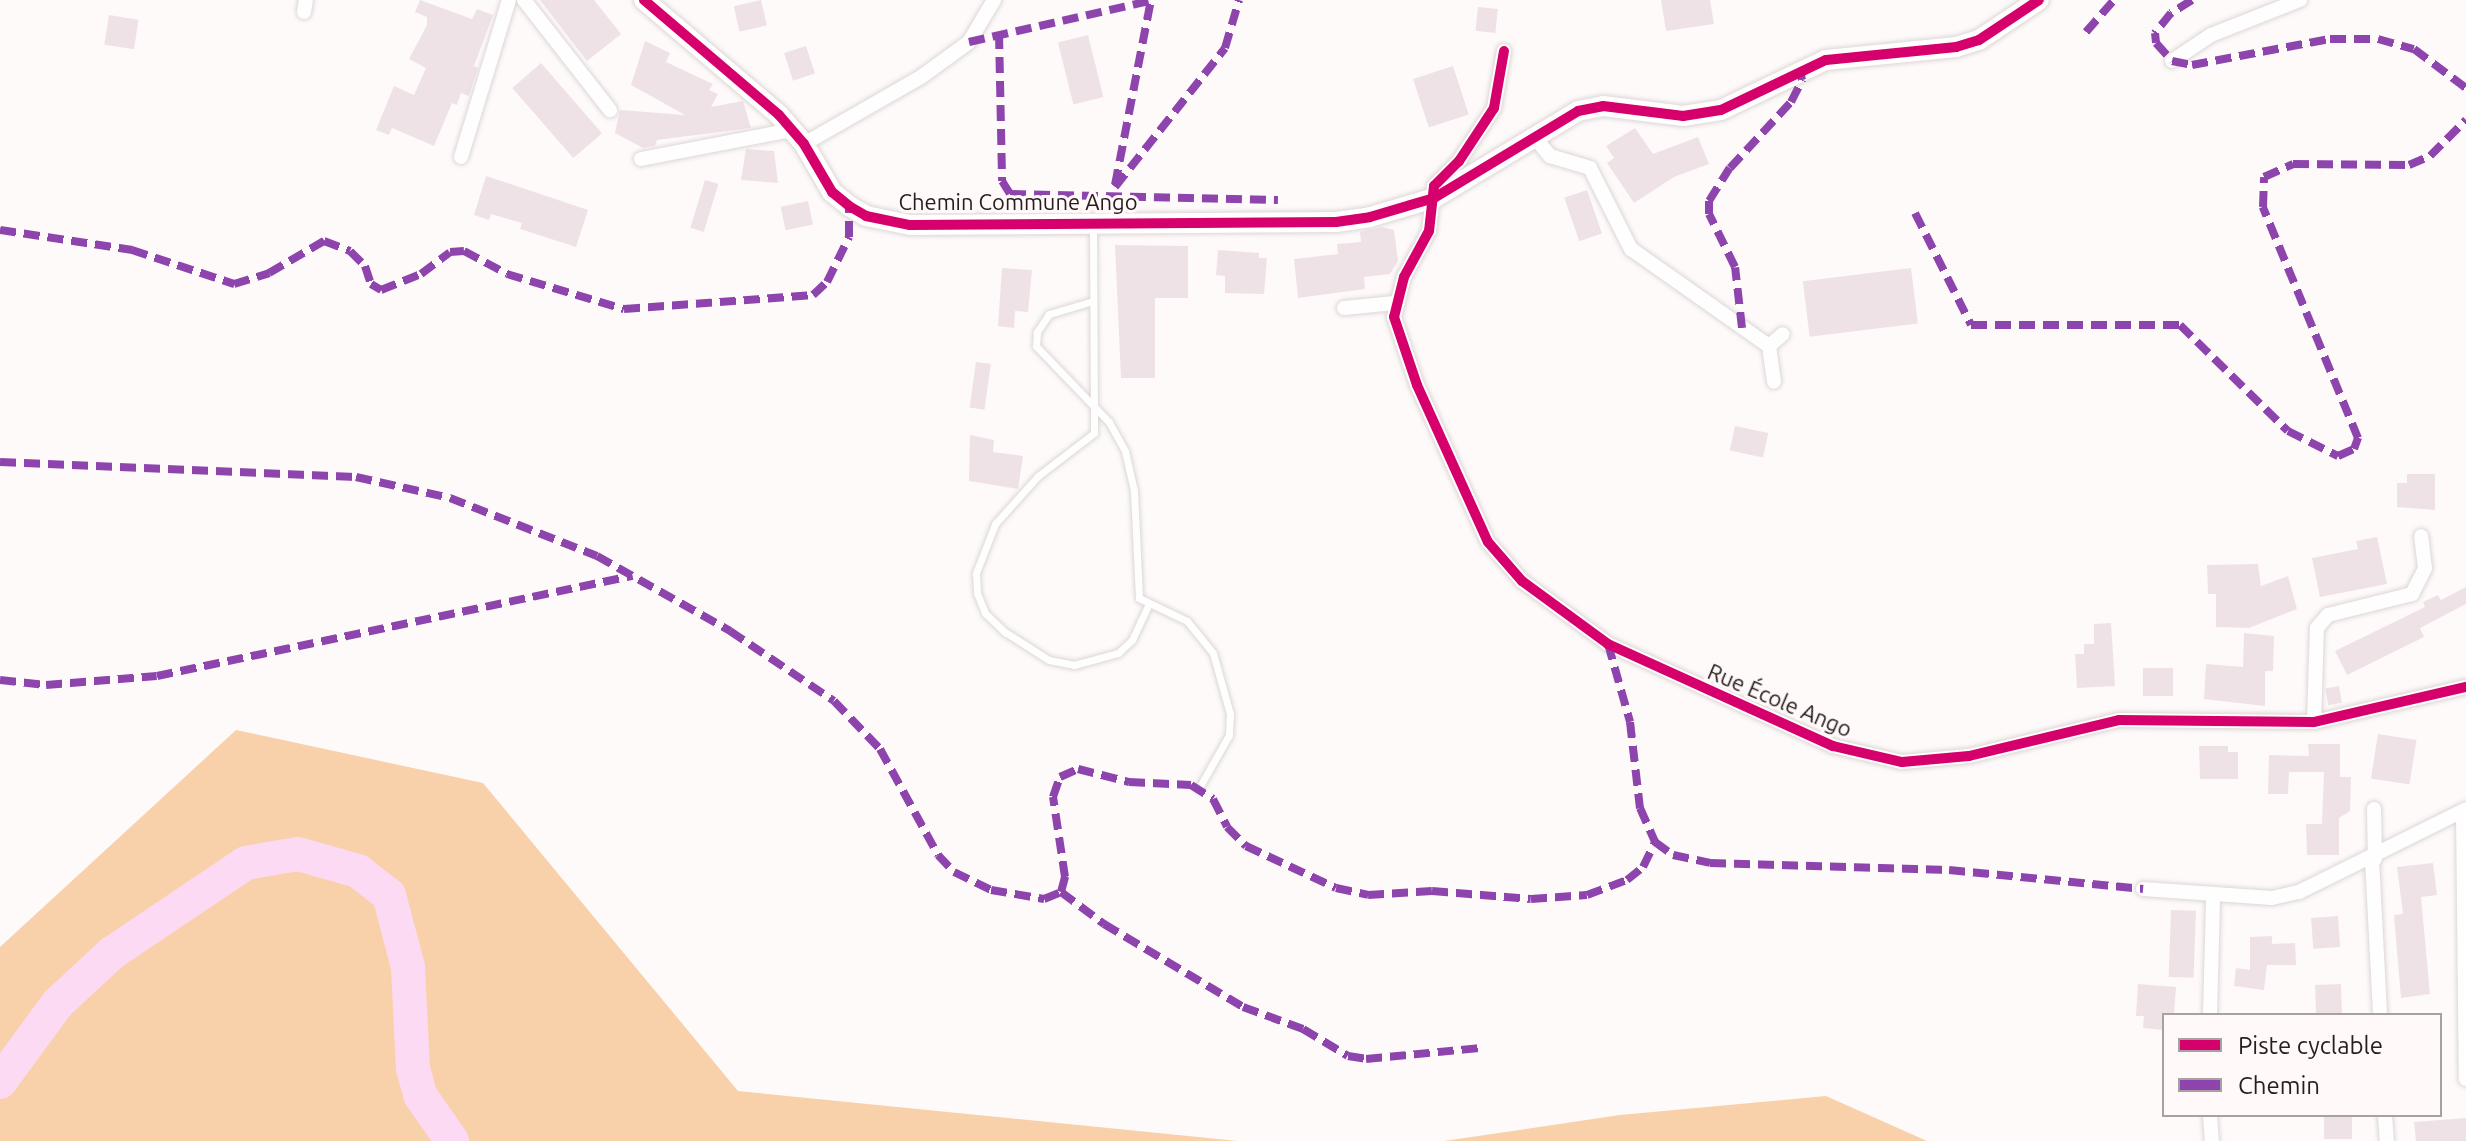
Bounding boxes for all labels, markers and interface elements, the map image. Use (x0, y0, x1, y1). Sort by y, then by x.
street label: Chemin Commune Ango (898, 189, 1138, 215)
street label: Rue École Ango (1704, 658, 1856, 742)
legend (2162, 1013, 2442, 1117)
text: Piste cyclable (2238, 1032, 2383, 1059)
text: Chemin (2238, 1072, 2320, 1099)

